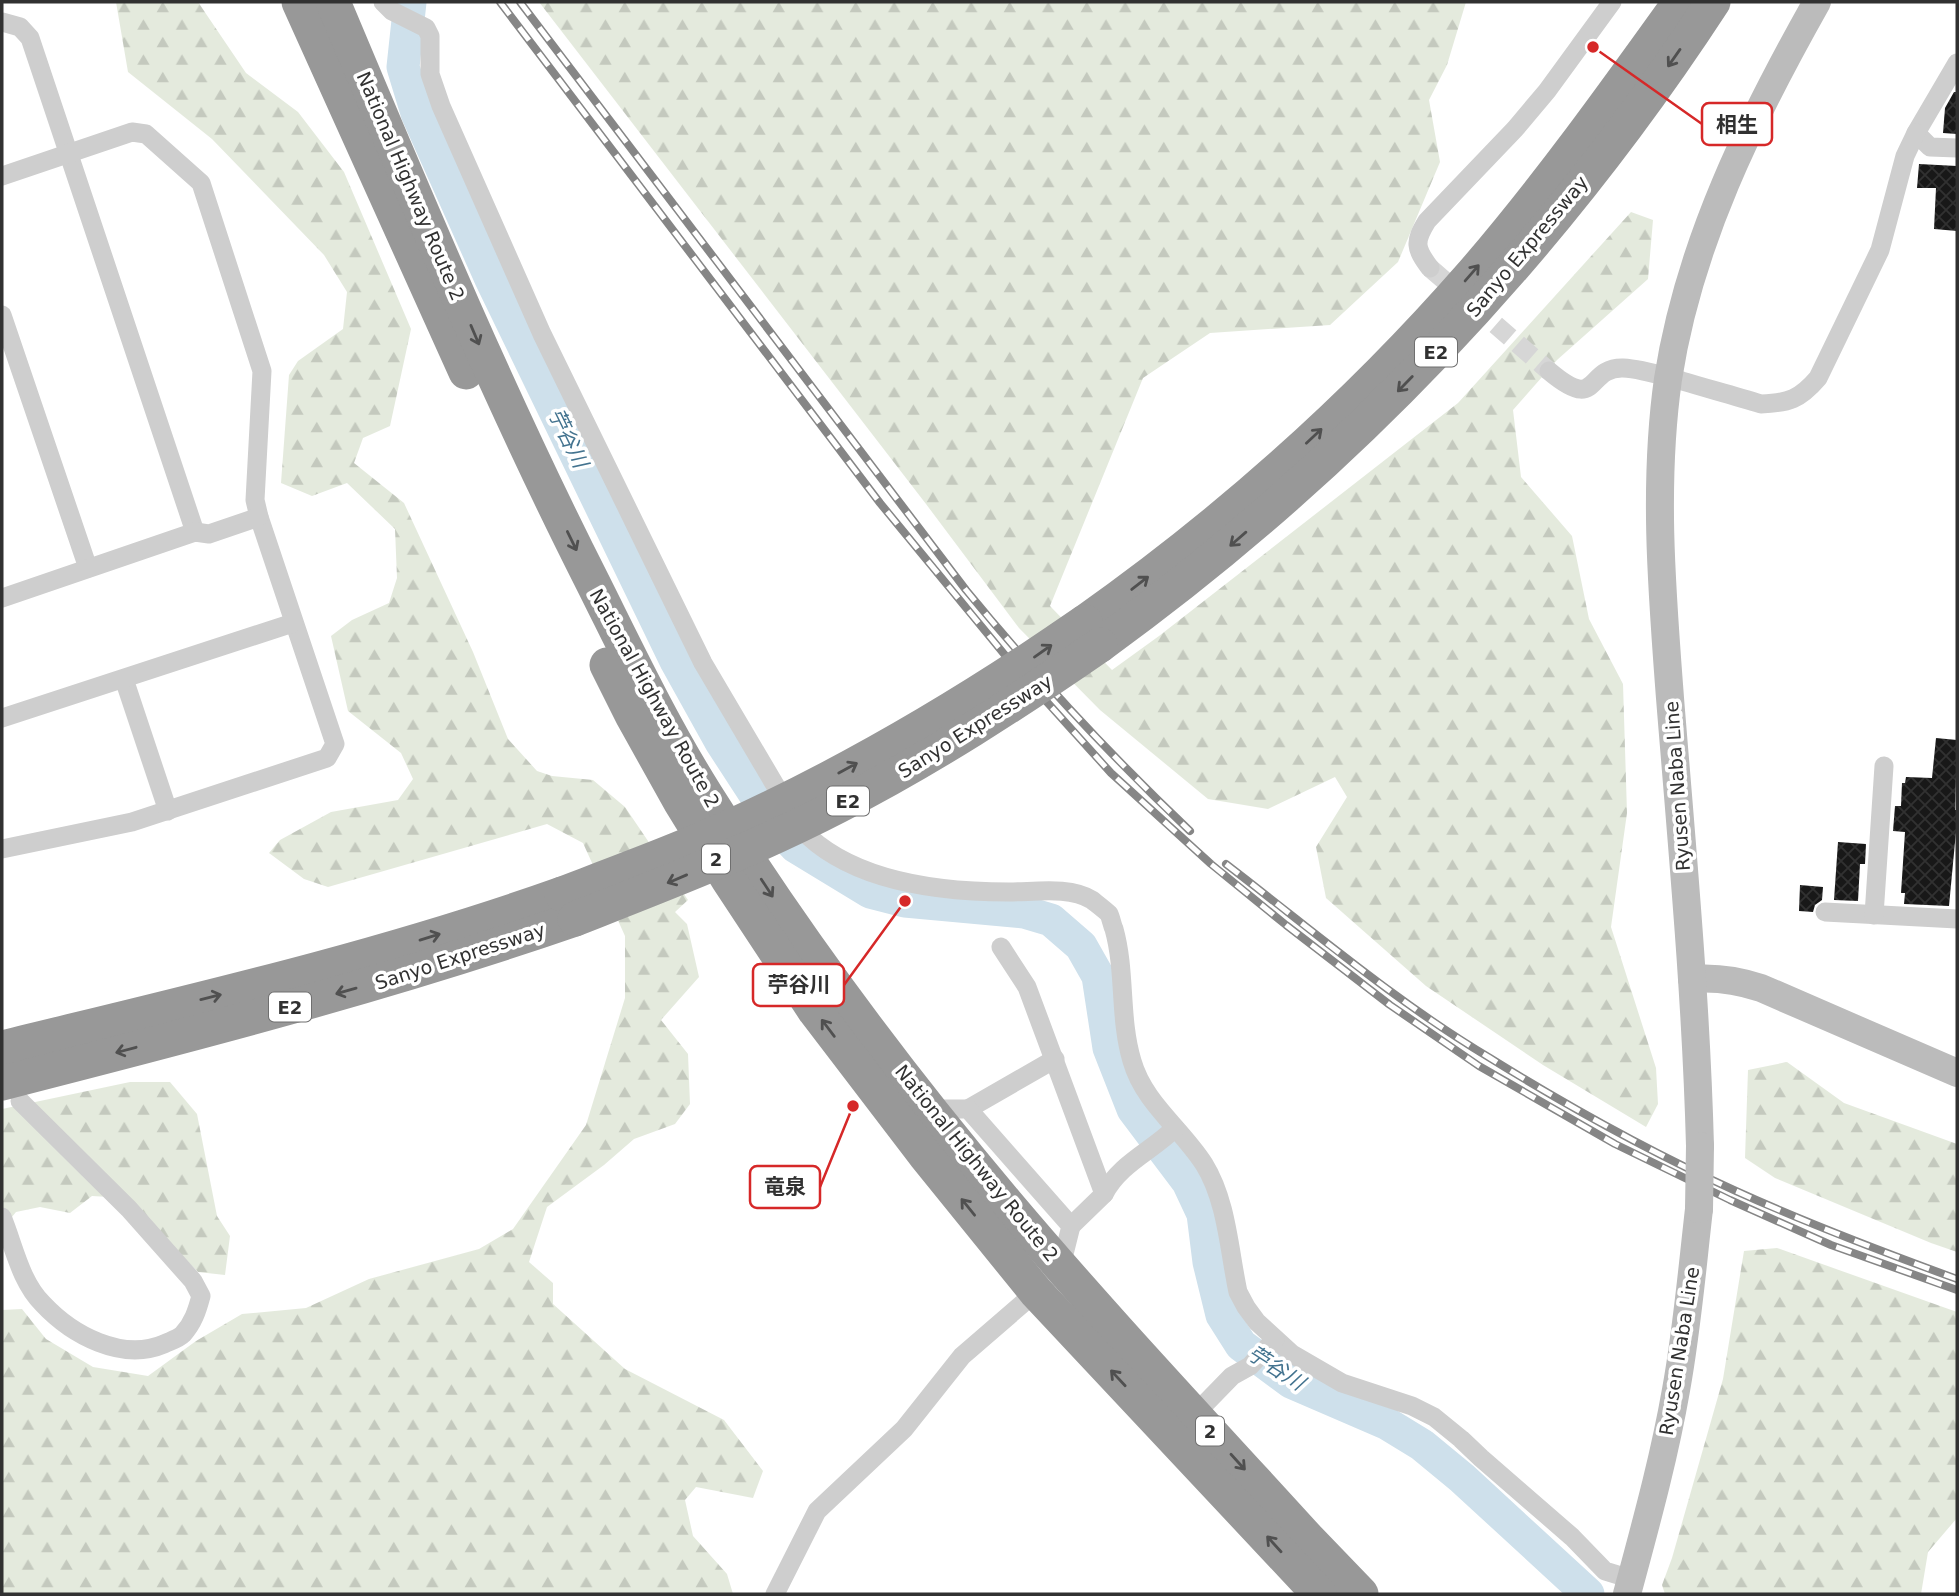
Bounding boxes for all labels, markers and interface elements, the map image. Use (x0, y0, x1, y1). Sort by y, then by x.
one-way arrow (1667, 48, 1681, 67)
street label: National Highway Route 2 (353, 68, 469, 304)
callout: 相生 (1702, 103, 1772, 145)
text: 相生 (1716, 113, 1758, 137)
street label: Sanyo Expressway (1462, 171, 1592, 321)
one-way arrow (1464, 265, 1481, 282)
one-way arrow (470, 324, 483, 345)
road number: E2 (1415, 338, 1457, 366)
one-way arrow (1397, 376, 1414, 393)
water label: 苧谷川 (543, 404, 593, 473)
one-way arrow (1305, 428, 1322, 445)
one-way arrow (565, 530, 579, 551)
one-way arrow (1229, 531, 1247, 547)
one-way arrow (1131, 575, 1149, 590)
street label: National Highway Route 2 (586, 585, 724, 811)
one-way arrow (1033, 644, 1052, 658)
street label: Sanyo Expressway (894, 670, 1056, 782)
street label: Ryusen Naba Line (1660, 700, 1694, 872)
one-way arrow (837, 761, 858, 774)
road number: E2 (827, 786, 869, 816)
road number: 2 (702, 844, 730, 874)
one-way arrow (667, 873, 688, 886)
one-way arrow (760, 878, 774, 898)
street label: Sanyo Expressway (372, 918, 548, 994)
one-way arrow (419, 930, 441, 943)
callout: 苧谷川 (753, 964, 844, 1006)
text: 苧谷川 (768, 973, 831, 997)
one-way arrow (335, 986, 357, 999)
one-way arrow (199, 990, 222, 1003)
road number: E2 (269, 992, 311, 1022)
one-way arrow (821, 1019, 835, 1038)
one-way arrow (116, 1044, 138, 1057)
street label: National Highway Route 2 (891, 1060, 1063, 1266)
callout: 竜泉 (750, 1166, 820, 1208)
text: 竜泉 (764, 1175, 806, 1199)
one-way arrow (960, 1199, 975, 1217)
street label: Ryusen Naba Line (1655, 1265, 1703, 1437)
water label: 苧谷川 (1243, 1341, 1311, 1396)
one-way arrow (1109, 1370, 1126, 1387)
road number: 2 (1196, 1416, 1224, 1446)
one-way arrow (1230, 1453, 1247, 1470)
one-way arrow (1265, 1536, 1282, 1553)

